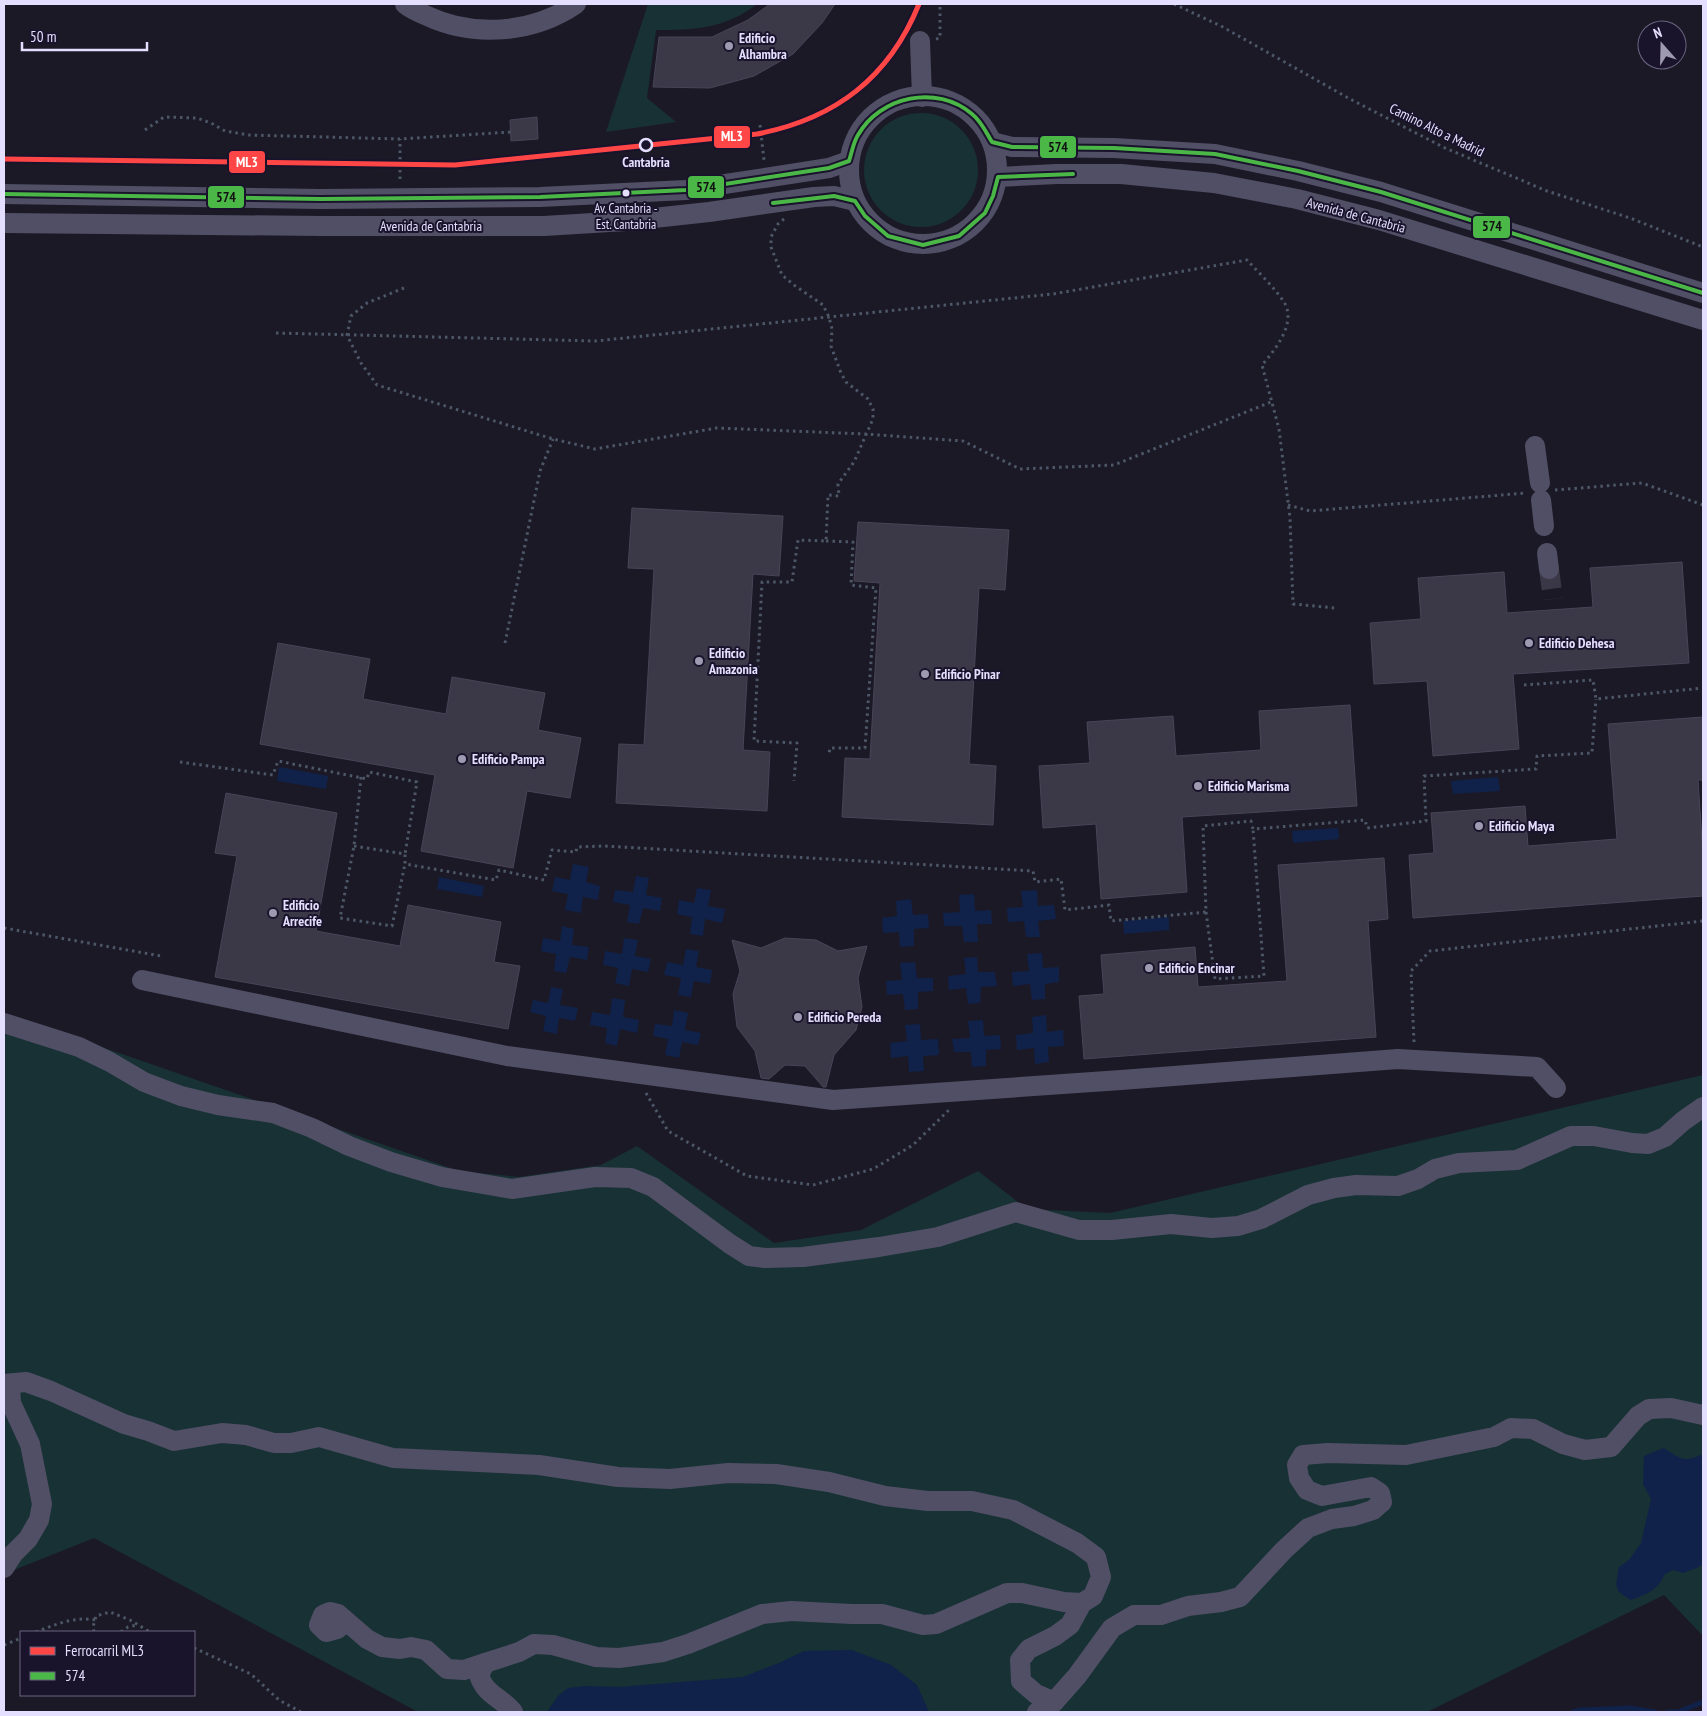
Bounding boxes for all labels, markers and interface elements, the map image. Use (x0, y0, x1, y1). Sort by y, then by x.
scale bar (22, 20, 148, 52)
north arrow (1637, 20, 1687, 70)
text: N (1651, 23, 1664, 43)
text: 50 m (30, 27, 56, 46)
place label: Edificio Alhambra (738, 29, 787, 63)
marker: Edificio Alhambra (723, 40, 735, 52)
street label: Camino Alto a Madrid (1387, 99, 1487, 161)
line badge: ML3 (713, 125, 751, 149)
text: ML3 (721, 127, 743, 145)
line badge: 574 (1039, 135, 1077, 159)
marker: Cantabria (639, 138, 653, 152)
text: 574 (1048, 138, 1068, 156)
line badge: ML3 (228, 150, 266, 174)
text: ML3 (236, 153, 258, 171)
place label: Cantabria (622, 153, 670, 171)
line badge: 574 (687, 175, 725, 199)
text: 574 (696, 178, 716, 196)
line badge: 574 (207, 185, 245, 209)
text: 574 (216, 188, 236, 206)
marker: Av. Cantabria - Est. Cantabria (621, 188, 631, 198)
street label: Avenida de Cantabria (1304, 193, 1408, 237)
place label: Av. Cantabria - Est. Cantabria (594, 200, 658, 233)
line badge: 574 (1472, 215, 1511, 239)
street label: Avenida de Cantabria (380, 217, 482, 235)
text: 574 (1482, 217, 1502, 235)
place label: Edificio Dehesa (1539, 634, 1615, 652)
marker: Edificio Dehesa (1523, 637, 1535, 649)
place label: Edificio Amazonia (708, 644, 758, 678)
marker: Edificio Amazonia (693, 655, 705, 667)
place label: Edificio Pinar (935, 665, 1001, 683)
marker: Edificio Pinar (919, 668, 931, 680)
place label: Edificio Pampa (472, 750, 545, 768)
marker: Edificio Pampa (456, 753, 468, 765)
place label: Edificio Marisma (1208, 777, 1290, 795)
marker: Edificio Marisma (1192, 780, 1204, 792)
place label: Edificio Maya (1489, 817, 1555, 835)
marker: Edificio Maya (1473, 820, 1485, 832)
place label: Edificio Arrecife (282, 896, 322, 930)
marker: Edificio Arrecife (267, 907, 279, 919)
place label: Edificio Encinar (1159, 959, 1235, 977)
marker: Edificio Encinar (1143, 962, 1155, 974)
place label: Edificio Pereda (808, 1008, 882, 1026)
marker: Edificio Pereda (792, 1011, 804, 1023)
legend (20, 1631, 195, 1696)
text: Ferrocarril ML3 (65, 1641, 144, 1660)
text: 574 (65, 1666, 86, 1685)

